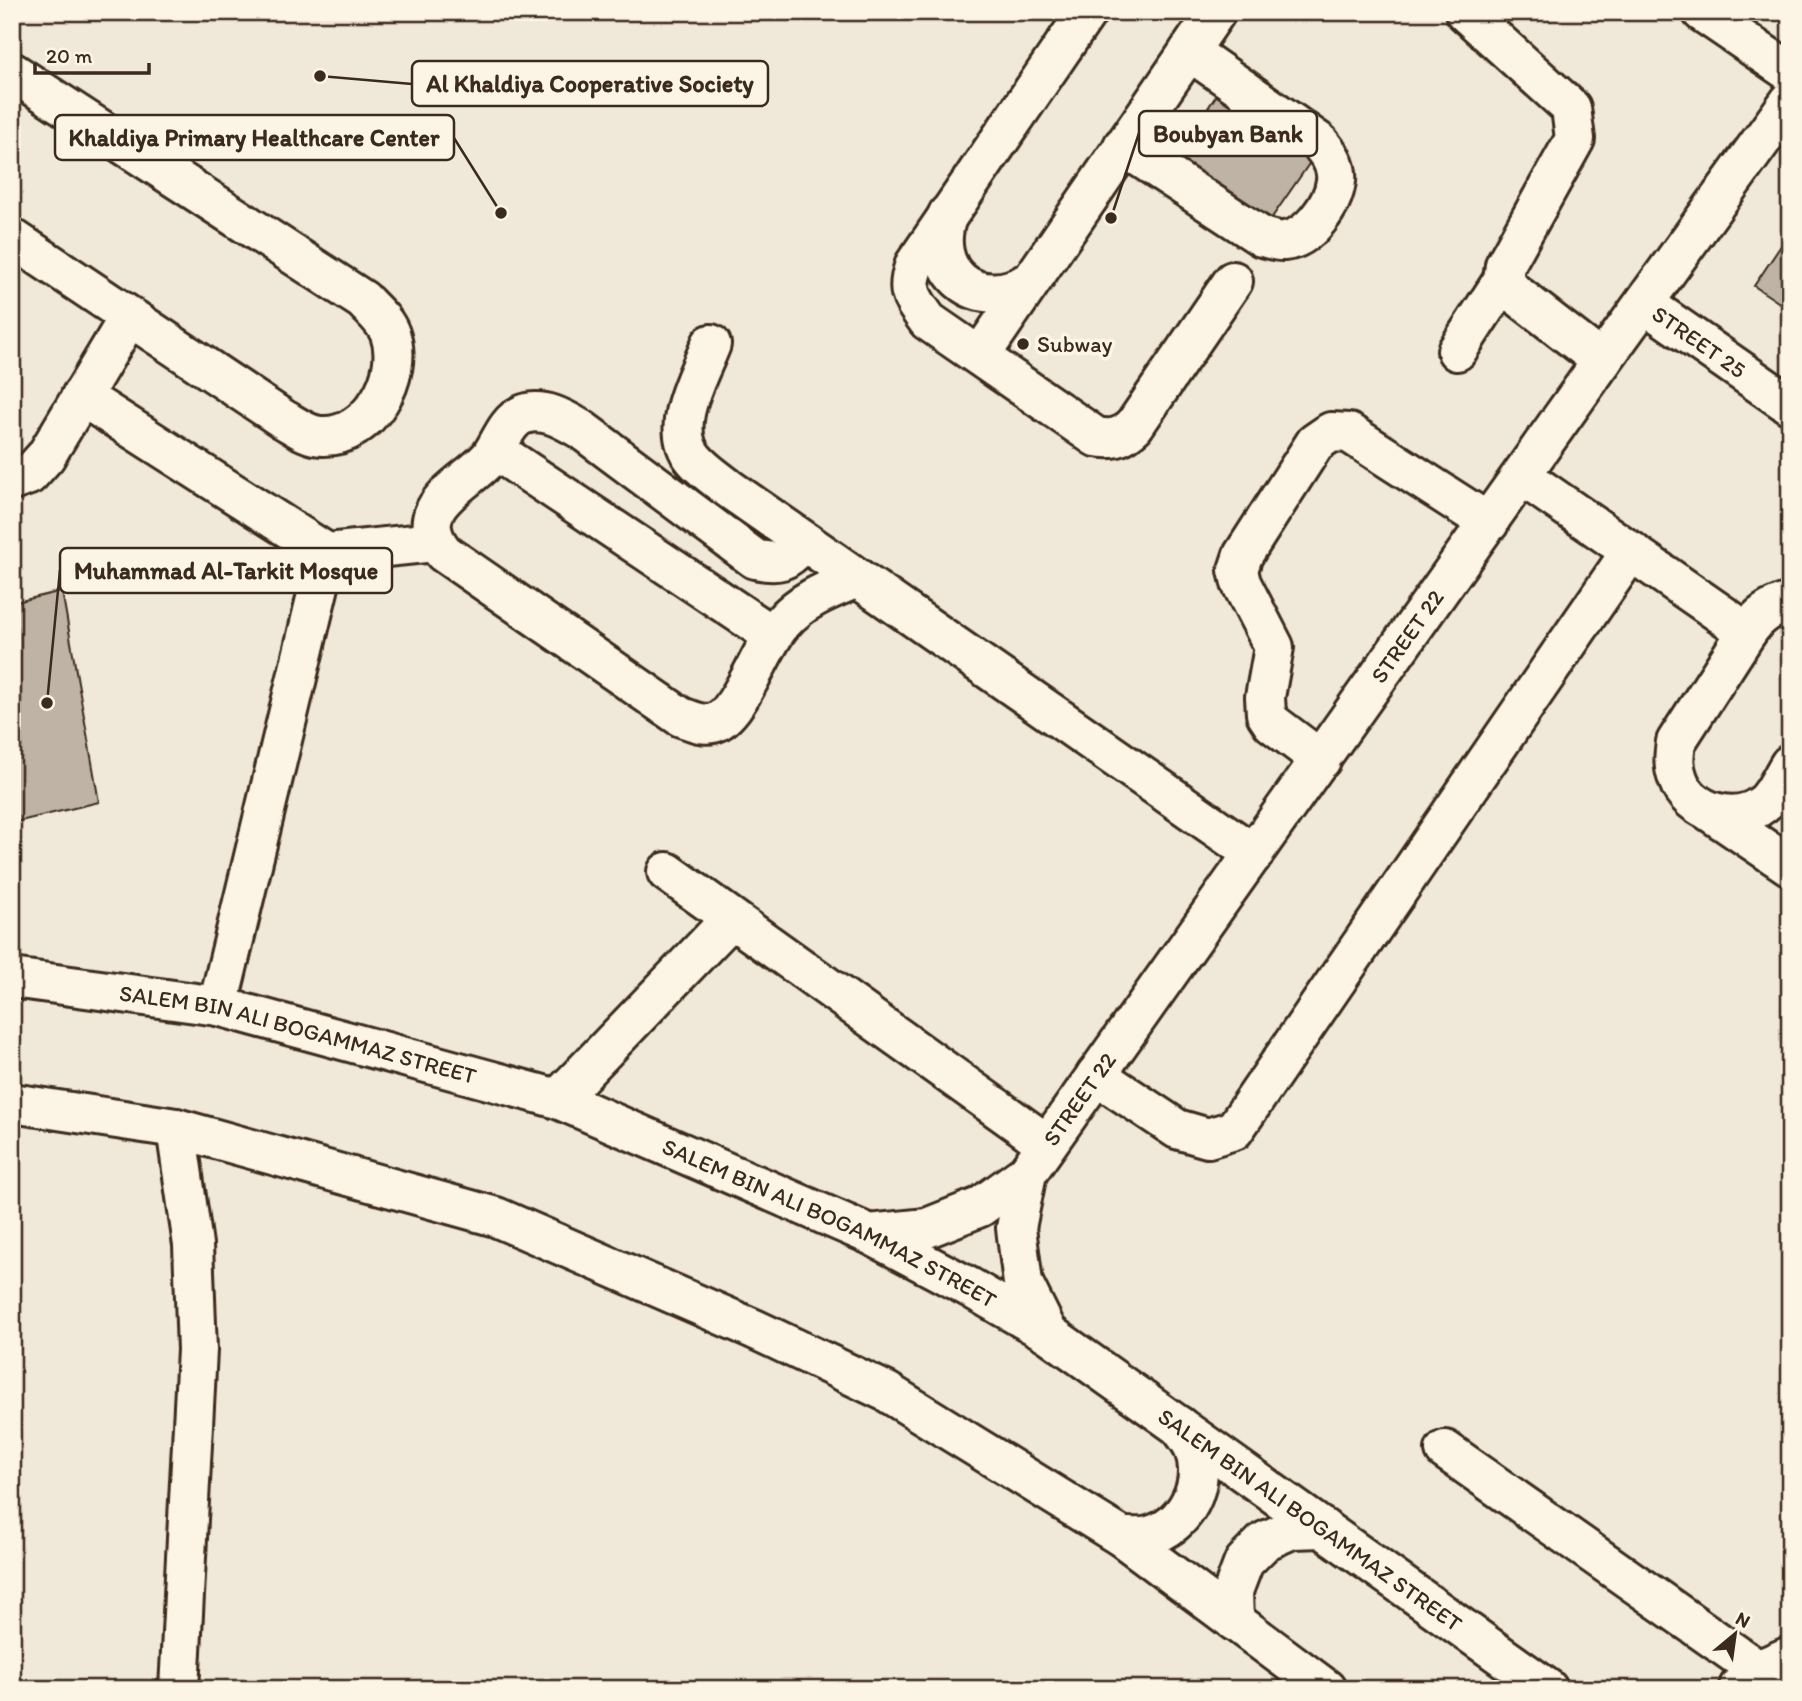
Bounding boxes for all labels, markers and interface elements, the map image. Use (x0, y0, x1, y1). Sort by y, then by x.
scale bar (35, 32, 149, 76)
text: 20 m (46, 43, 93, 68)
callout: Al Khaldiya Cooperative Society (412, 61, 768, 106)
text: Al Khaldiya Cooperative Society (425, 69, 754, 99)
callout: Boubyan Bank (1139, 111, 1317, 156)
callout: Khaldiya Primary Healthcare Center (55, 115, 454, 160)
text: Boubyan Bank (1153, 119, 1304, 149)
text: Khaldiya Primary Healthcare Center (69, 123, 440, 153)
street label: STREET 25 (1647, 299, 1751, 384)
place label: Subway (1037, 330, 1113, 358)
marker: Subway (1015, 336, 1031, 352)
callout: Muhammad Al-Tarkit Mosque (60, 548, 392, 593)
text: Muhammad Al-Tarkit Mosque (74, 556, 378, 586)
street label: STREET 22 (1364, 584, 1450, 688)
street label: SALEM BIN ALI BOGAMMAZ STREET (118, 979, 480, 1090)
street label: STREET 22 (1037, 1047, 1122, 1151)
street label: SALEM BIN ALI BOGAMMAZ STREET (658, 1132, 1002, 1314)
street label: SALEM BIN ALI BOGAMMAZ STREET (1153, 1402, 1468, 1638)
north arrow (1700, 1600, 1770, 1670)
text: N (1732, 1606, 1754, 1633)

